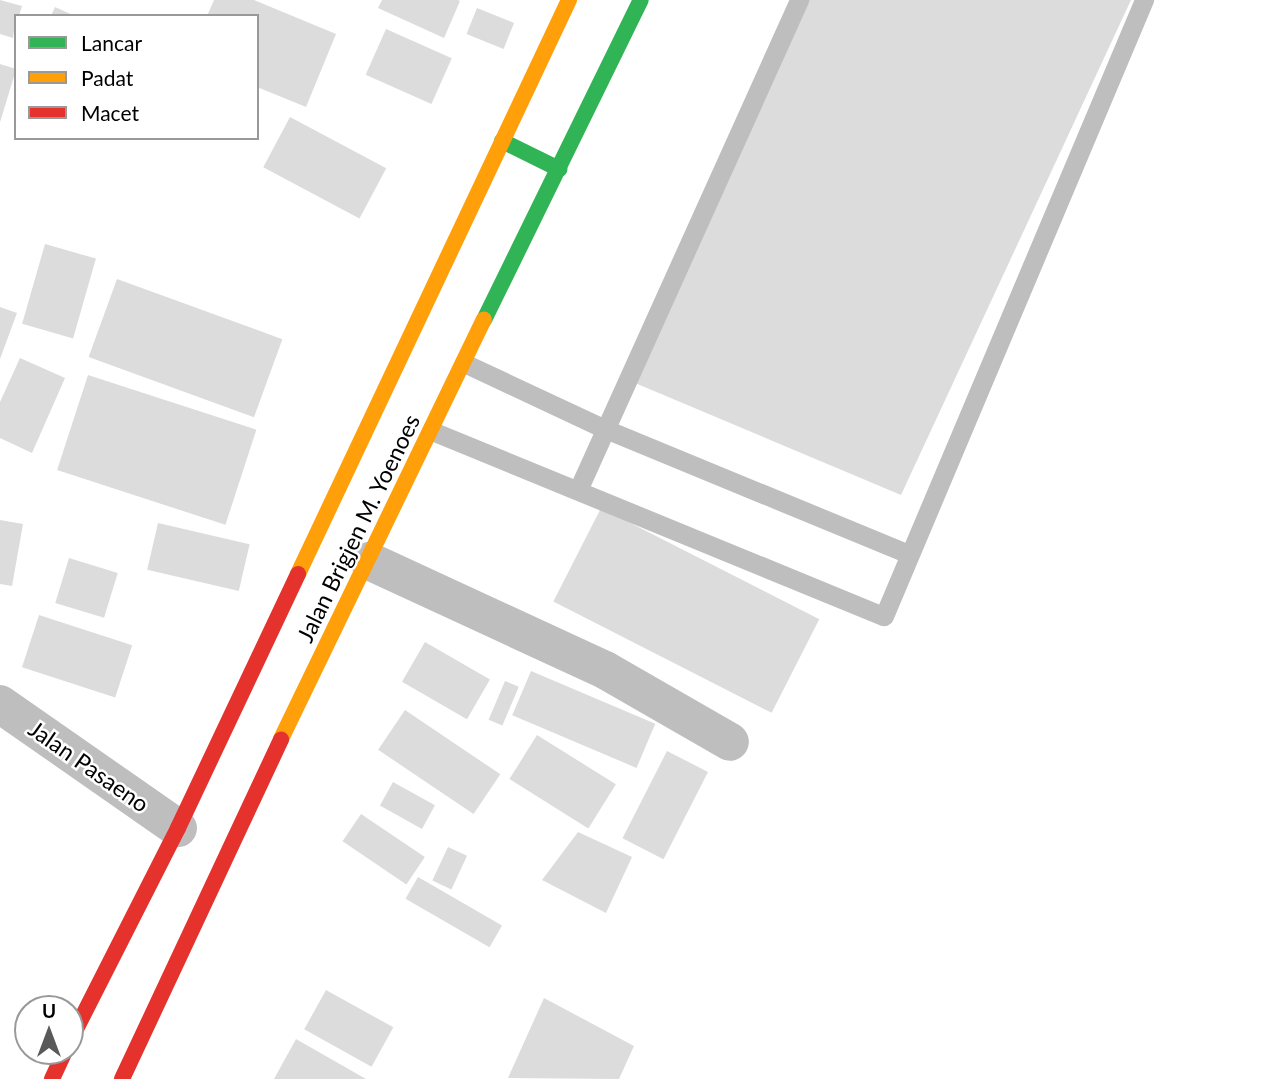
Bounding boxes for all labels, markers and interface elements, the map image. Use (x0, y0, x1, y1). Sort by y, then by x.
legend (14, 14, 259, 140)
text: Lancar (81, 30, 142, 55)
text: Padat (81, 65, 133, 90)
text: Macet (81, 100, 139, 125)
street label: Jalan Brigjen M. Yoenoes (291, 409, 425, 647)
street label: Jalan Pasaeno (24, 714, 154, 818)
north arrow (14, 995, 84, 1065)
text: U (42, 999, 56, 1022)

